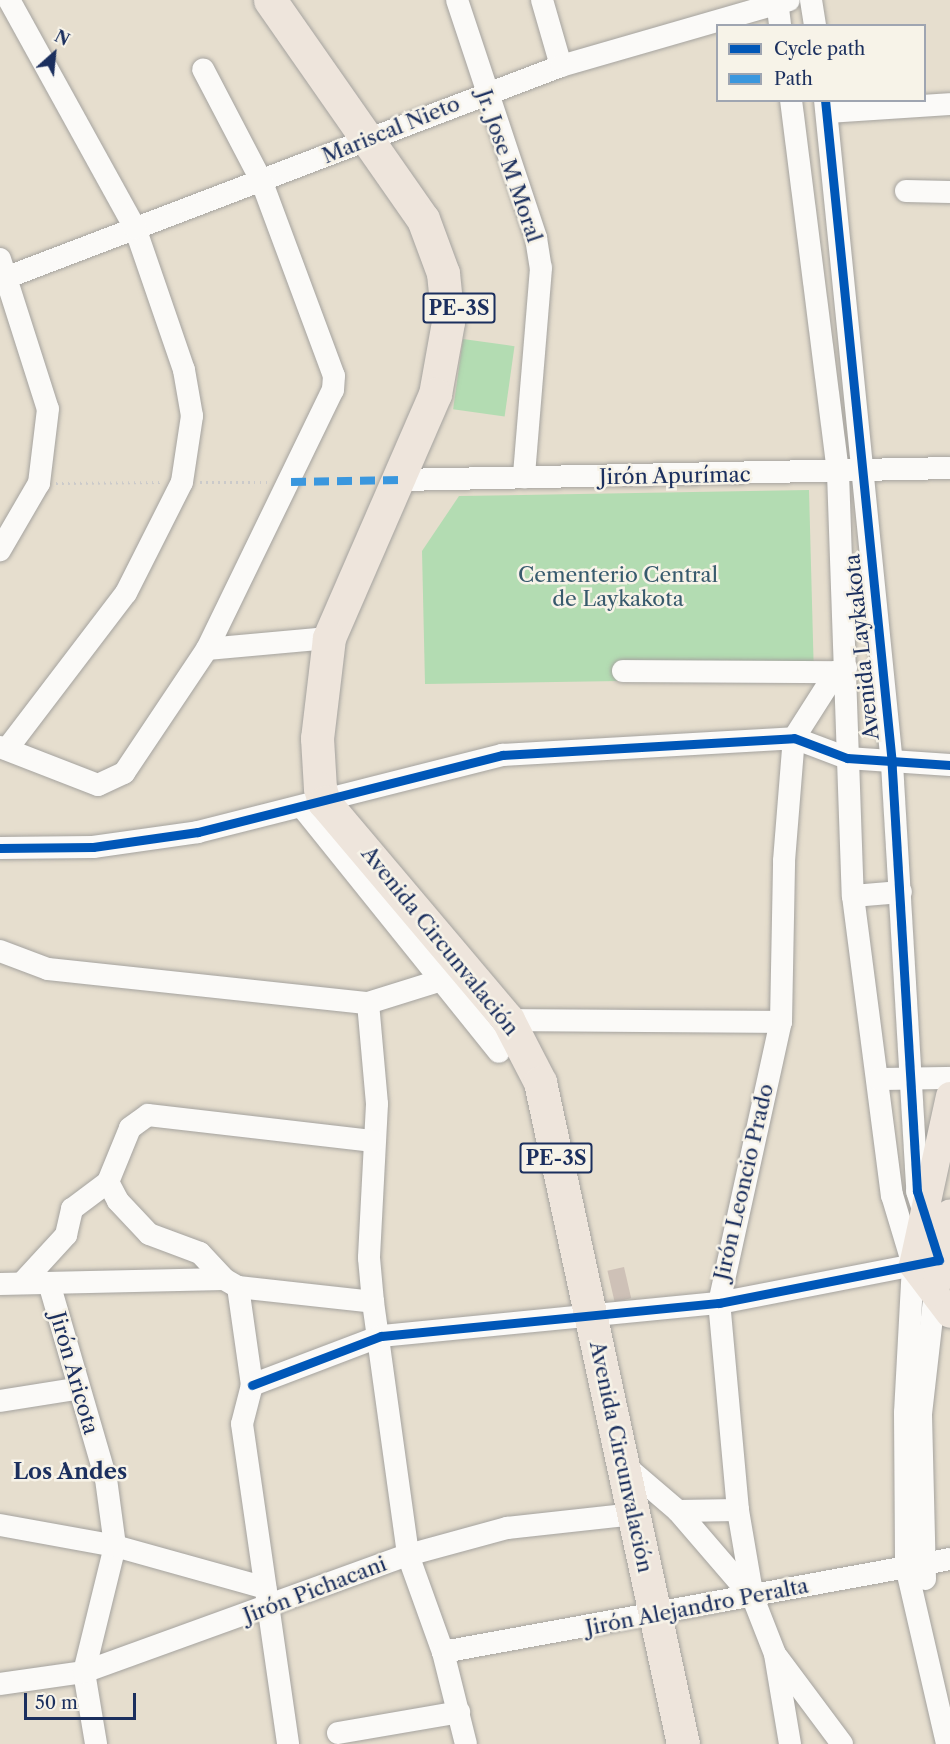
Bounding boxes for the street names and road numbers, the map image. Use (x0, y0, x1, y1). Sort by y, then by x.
street label: Jr. Jose M Moral (471, 86, 547, 246)
street label: Mariscal Nieto (319, 91, 463, 169)
road number: PE-3S (422, 291, 496, 325)
street label: Jirón Apurímac (599, 462, 751, 490)
street label: Avenida Laykakota (840, 553, 884, 741)
street label: Avenida Circunvalación (356, 841, 524, 1041)
street label: Jirón Leoncio Prado (709, 1081, 779, 1283)
road number: PE-3S (518, 1141, 594, 1175)
street label: Jirón Aricota (44, 1308, 104, 1438)
street label: Avenida Circunvalación (584, 1339, 658, 1575)
street label: Jirón Pichacani (240, 1551, 390, 1629)
street label: Jirón Alejandro Peralta (583, 1573, 811, 1641)

